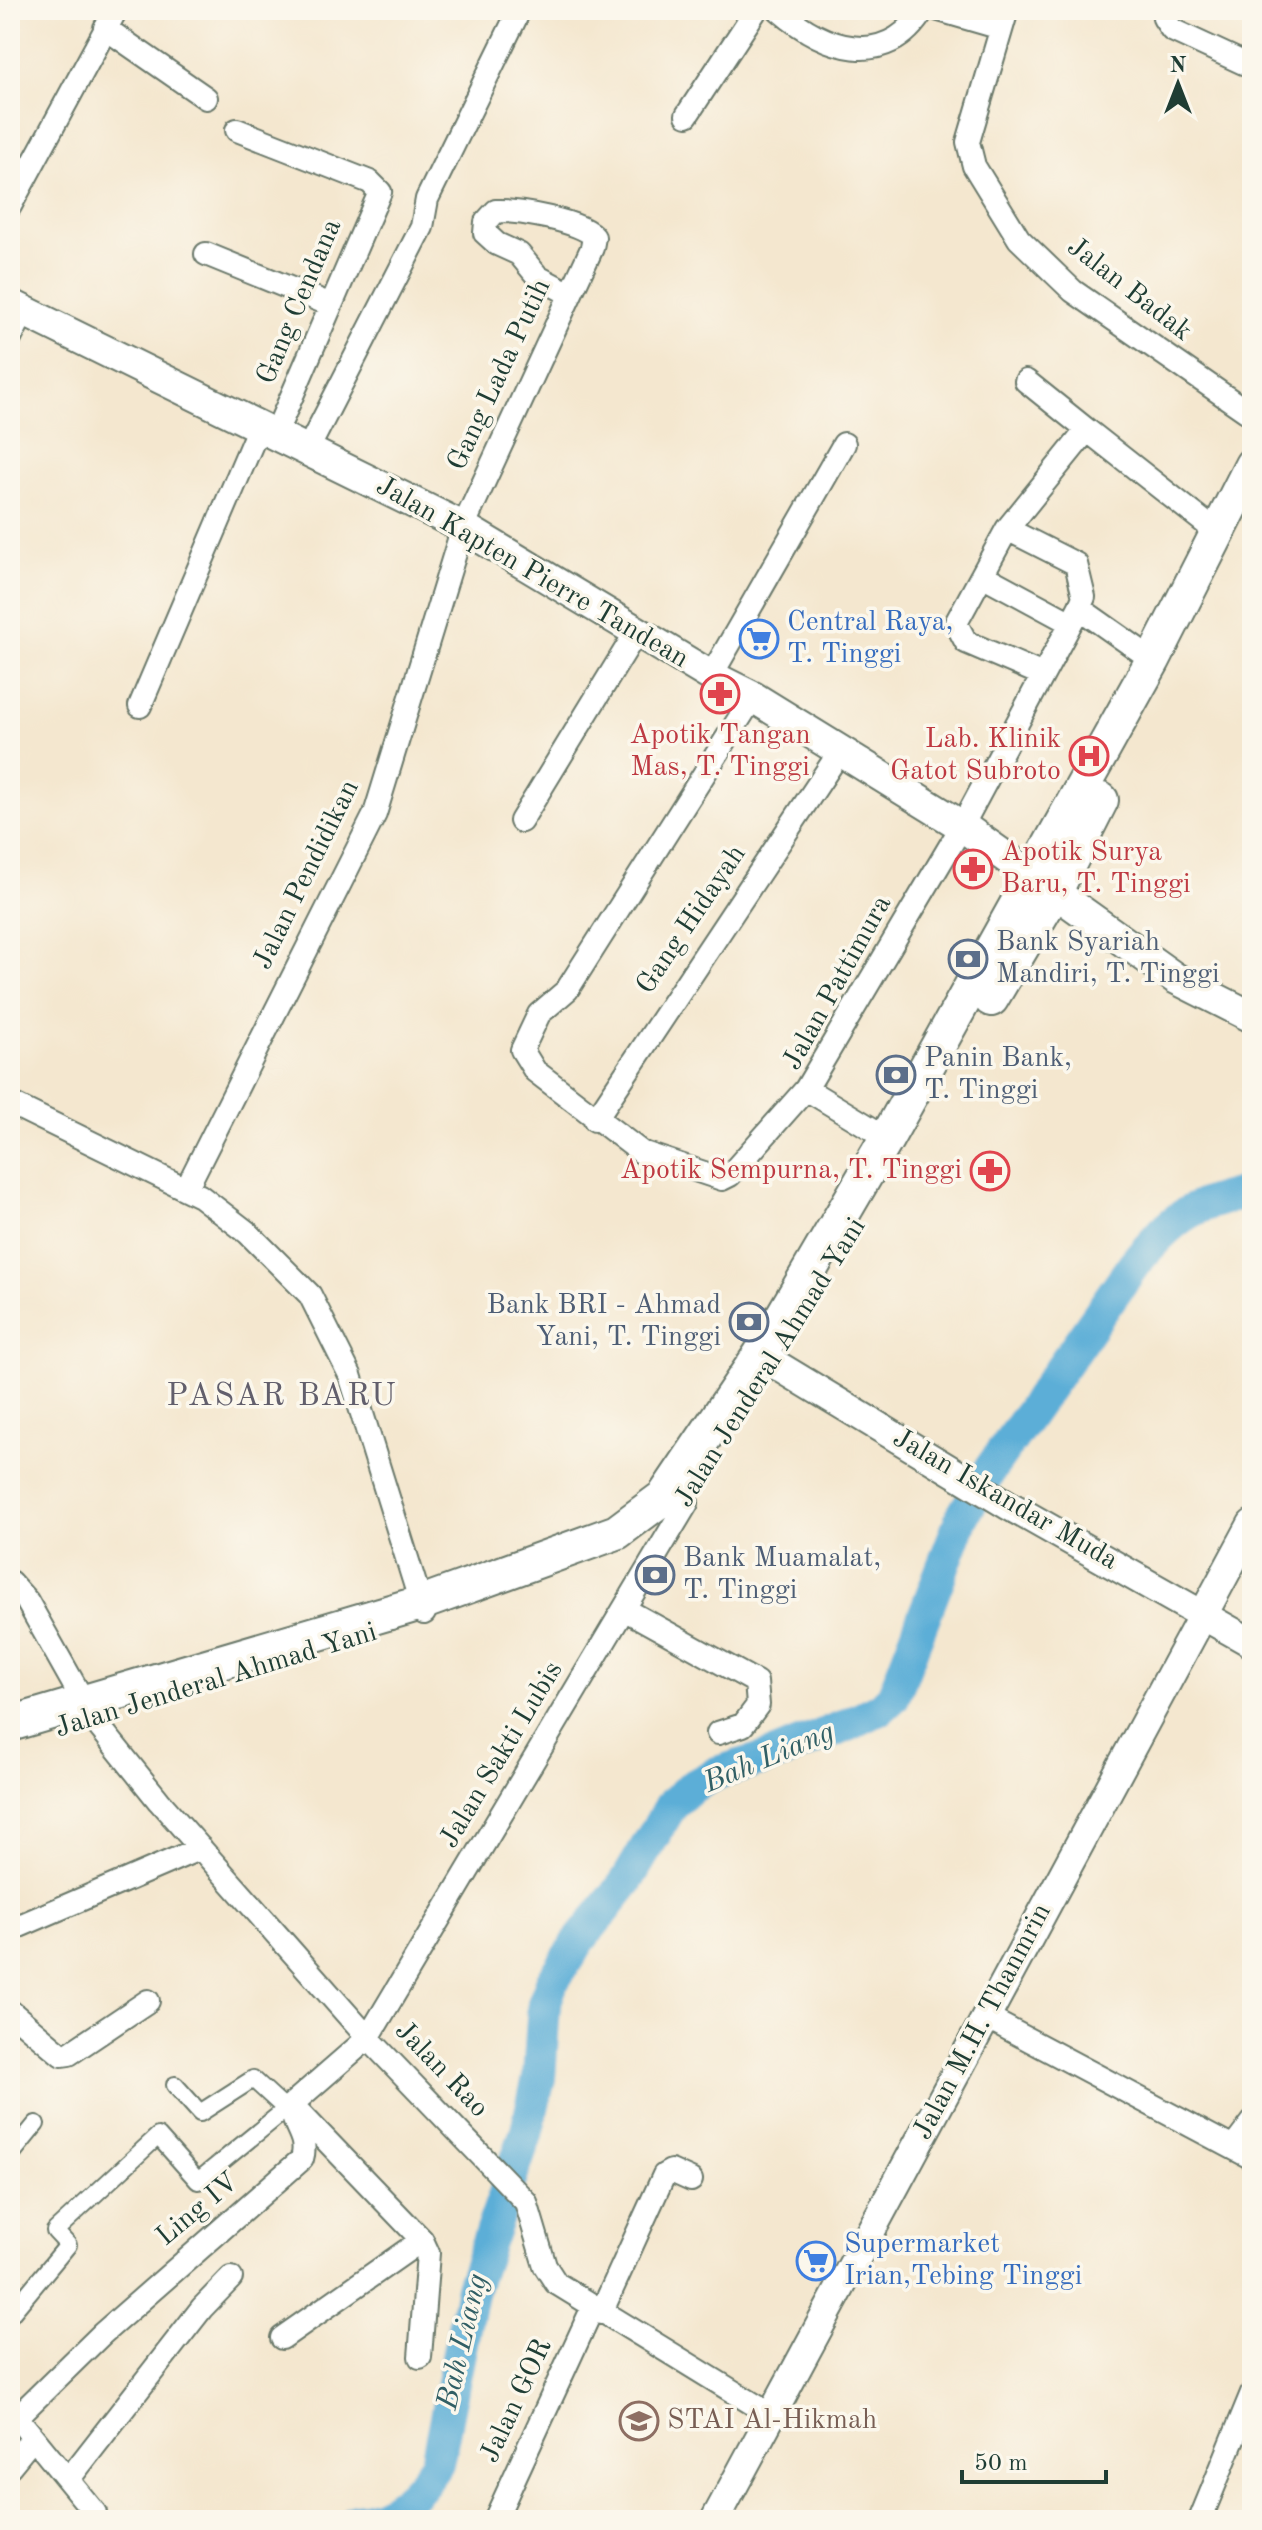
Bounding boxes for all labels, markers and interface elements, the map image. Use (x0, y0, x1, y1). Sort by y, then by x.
north arrow (1138, 44, 1218, 124)
text: N (1170, 55, 1187, 77)
street label: Gang Cendana (253, 215, 347, 389)
street label: Jalan Badak (1061, 233, 1197, 347)
street label: Gang Lada Putih (443, 275, 557, 475)
street label: Jalan Kapten Pierre Tandean (371, 472, 693, 674)
place label: Central Raya, T. Tinggi (787, 609, 953, 669)
supermarket icon: Central Raya, T. Tinggi (738, 618, 780, 660)
pharmacy icon: Apotik Tangan Mas, T. Tinggi (699, 673, 741, 715)
place label: Apotik Tangan Mas, T. Tinggi (629, 722, 811, 782)
place label: Lab. Klinik Gatot Subroto (890, 726, 1061, 786)
hospital icon: Lab. Klinik Gatot Subroto (1068, 735, 1110, 777)
street label: Jalan Pendidikan (249, 776, 365, 974)
place label: Apotik Surya Baru, T. Tinggi (1001, 839, 1191, 899)
street label: Gang Hidayah (632, 841, 752, 999)
pharmacy icon: Apotik Surya Baru, T. Tinggi (952, 848, 994, 890)
street label: Jalan Pattimura (779, 891, 897, 1075)
place label: Bank Syariah Mandiri, T. Tinggi (996, 929, 1220, 989)
bank icon: Bank Syariah Mandiri, T. Tinggi (947, 938, 989, 980)
place label: Panin Bank, T. Tinggi (924, 1045, 1072, 1105)
bank icon: Panin Bank, T. Tinggi (875, 1054, 917, 1096)
pharmacy icon: Apotik Sempurna, T. Tinggi (969, 1150, 1011, 1192)
place label: Apotik Sempurna, T. Tinggi (620, 1157, 962, 1185)
street label: Jalan Jenderal Ahmad Yani (670, 1214, 872, 1512)
place label: Bank BRI - Ahmad Yani, T. Tinggi (487, 1292, 721, 1352)
bank icon: Bank BRI - Ahmad Yani, T. Tinggi (728, 1301, 770, 1343)
district label: PASAR BARU (166, 1381, 398, 1413)
street label: Jalan Iskandar Muda (888, 1424, 1122, 1576)
place label: Bank Muamalat, T. Tinggi (683, 1545, 881, 1605)
bank icon: Bank Muamalat, T. Tinggi (634, 1554, 676, 1596)
street label: Jalan Jenderal Ahmad Yani (52, 1619, 380, 1743)
street label: Jalan Sakti Lubis (435, 1657, 569, 1853)
water label: Bah Liang (698, 1717, 839, 1799)
street label: Jalan M.H. Thanmrin (909, 1899, 1057, 2145)
street label: Jalan Rao (389, 2017, 493, 2123)
street label: Ling IV (152, 2168, 244, 2252)
place label: Supermarket Irian,Tebing Tinggi (844, 2231, 1082, 2291)
supermarket icon: Supermarket Irian,Tebing Tinggi (795, 2240, 837, 2282)
water label: Bah Liang (433, 2271, 493, 2414)
street label: Jalan GOR (476, 2335, 558, 2467)
school or university icon: STAI Al-Hikmah (618, 2400, 660, 2442)
place label: STAI Al-Hikmah (667, 2407, 877, 2435)
scale bar (962, 2434, 1106, 2484)
text: 50 m (974, 2452, 1028, 2476)

